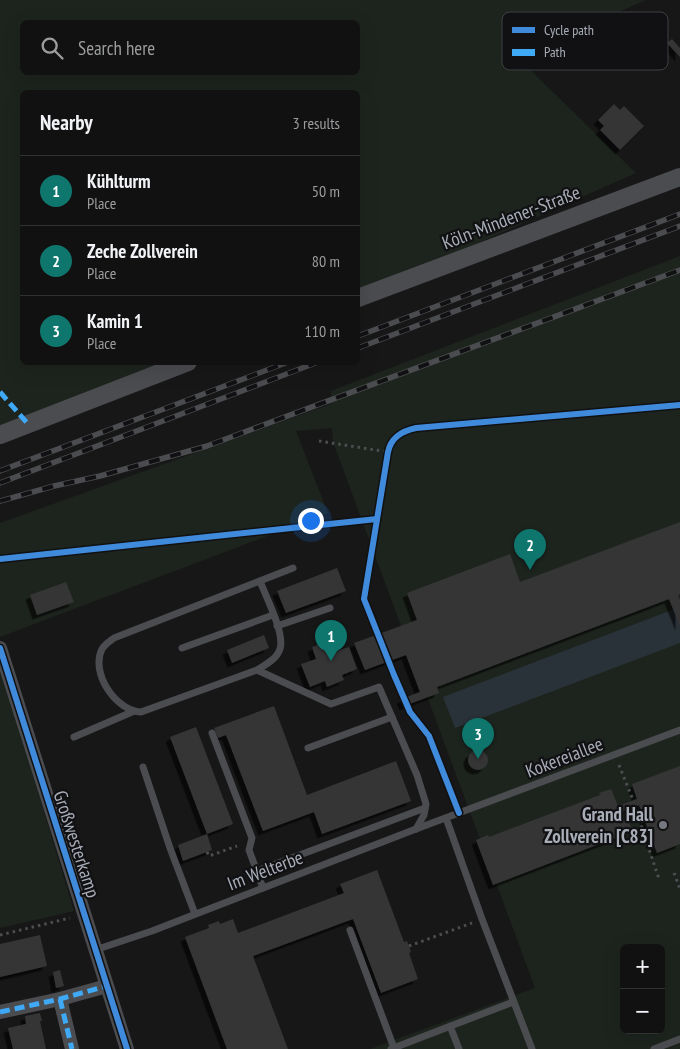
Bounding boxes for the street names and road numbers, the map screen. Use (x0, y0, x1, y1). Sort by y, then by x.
street label: Köln-Mindener-Straße (439, 180, 584, 254)
street label: Kokereiallee (522, 731, 606, 783)
street label: Großwesterkamp (48, 787, 106, 901)
street label: Im Welterbe (224, 845, 306, 895)

